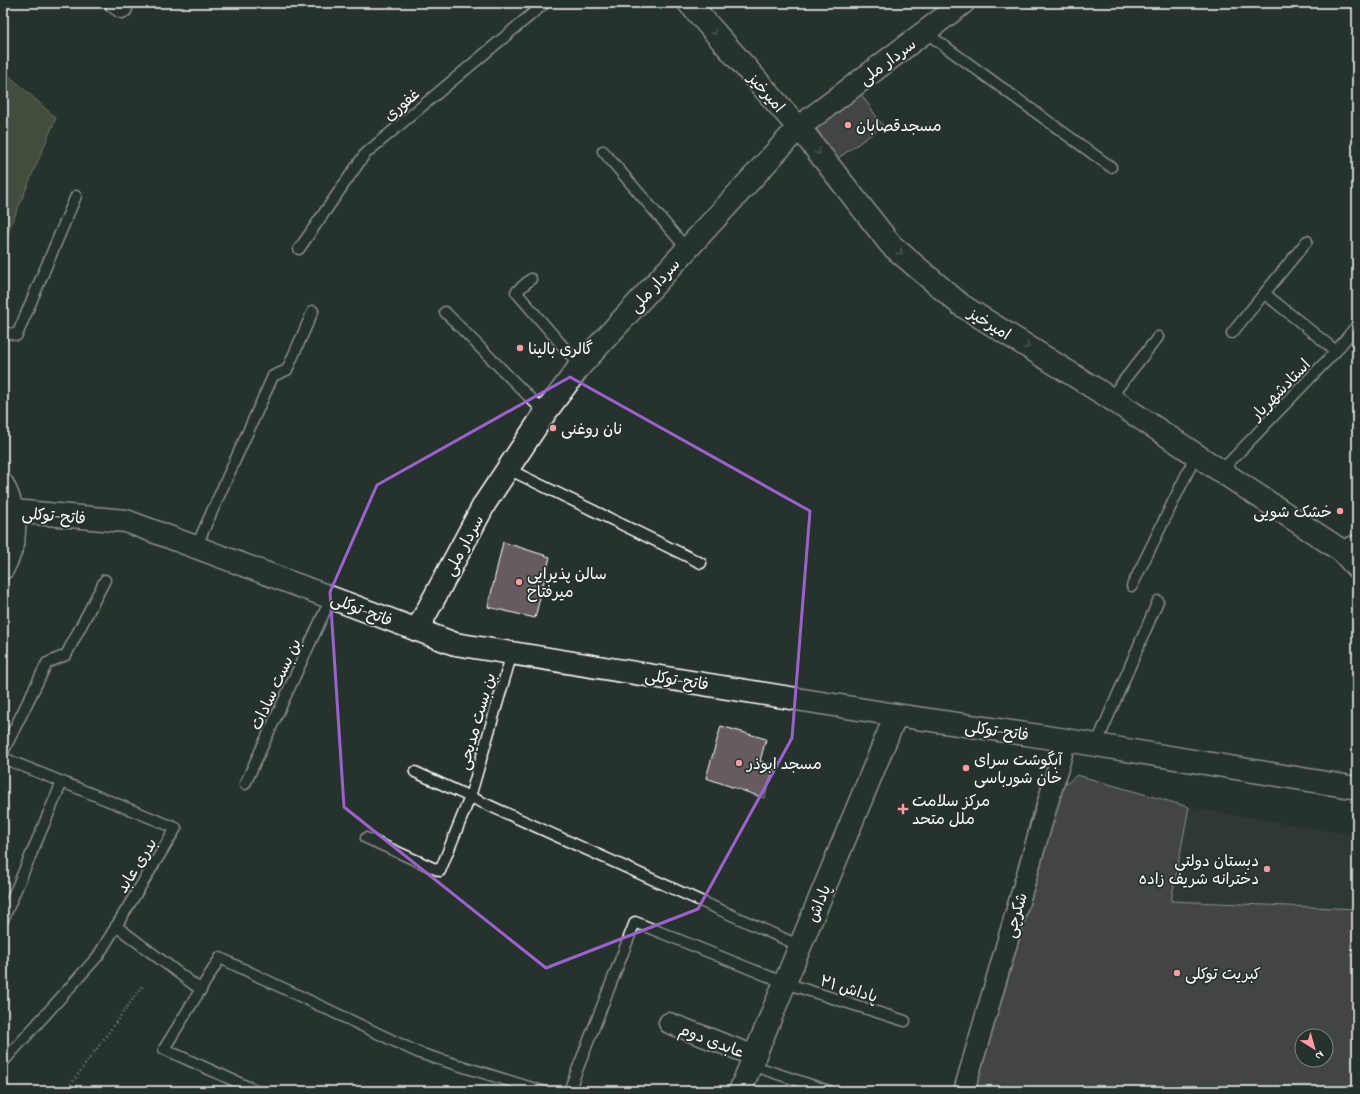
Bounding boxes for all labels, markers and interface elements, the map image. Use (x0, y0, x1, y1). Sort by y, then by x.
one-way arrow (710, 28, 717, 35)
street label: سردار ملی (855, 33, 922, 92)
street label: امیرخیز (740, 67, 790, 119)
street label: غفوری (379, 83, 426, 128)
place label: مسجدقصابان (856, 115, 942, 139)
marker: مسجدقصابان (843, 120, 853, 130)
one-way arrow (813, 147, 820, 154)
one-way arrow (895, 248, 902, 255)
street label: سردار ملی (624, 254, 687, 319)
street label: امیرخیز (961, 301, 1015, 347)
place label: گالری بالینا (528, 338, 593, 362)
one-way arrow (1022, 341, 1029, 348)
marker: گالری بالینا (515, 343, 525, 353)
street label: استادشهریار (1244, 354, 1317, 428)
place label: نان روغنی (561, 418, 622, 442)
marker: نان روغنی (548, 423, 558, 433)
place label: خشک شویی (1253, 501, 1332, 525)
street label: فاتح-توکلی (21, 502, 87, 532)
marker: خشک شویی (1335, 506, 1345, 516)
street label: سردار ملی (439, 511, 491, 581)
place label: سالن پذیرایی میرفتاح (527, 563, 607, 605)
marker: سالن پذیرایی میرفتاح (514, 577, 524, 587)
street label: فاتح-توکلی (327, 588, 396, 634)
street label: بن بست سادات (245, 635, 309, 735)
street label: فاتح-توکلی (643, 664, 710, 698)
street label: بن بست مدیحی (453, 670, 503, 773)
street label: فاتح-توکلی (963, 716, 1030, 748)
place label: آبگوشت سرای خان شورباسی (974, 749, 1063, 791)
place label: مسجد ابوذر (745, 753, 822, 777)
marker: مسجد ابوذر (734, 758, 744, 768)
marker: آبگوشت سرای خان شورباسی (961, 763, 971, 773)
place label: مرکز سلامت ملل متحد (912, 790, 990, 832)
marker: مرکز سلامت ملل متحد (897, 803, 909, 815)
street label: بدری عابد (111, 834, 164, 898)
place label: دبستان دولتی دخترانه شریف زاده (1139, 850, 1259, 892)
marker: دبستان دولتی دخترانه شریف زاده (1262, 864, 1272, 874)
street label: پاداش (801, 881, 838, 926)
street label: شکرچی (999, 890, 1035, 941)
place label: کبریت توکلی (1185, 963, 1261, 987)
marker: کبریت توکلی (1172, 968, 1182, 978)
street label: پاداش ۲۱ (817, 970, 880, 1010)
street label: عابدی دوم (675, 1018, 747, 1065)
north arrow (1294, 1028, 1334, 1068)
text: N (1312, 1047, 1327, 1064)

